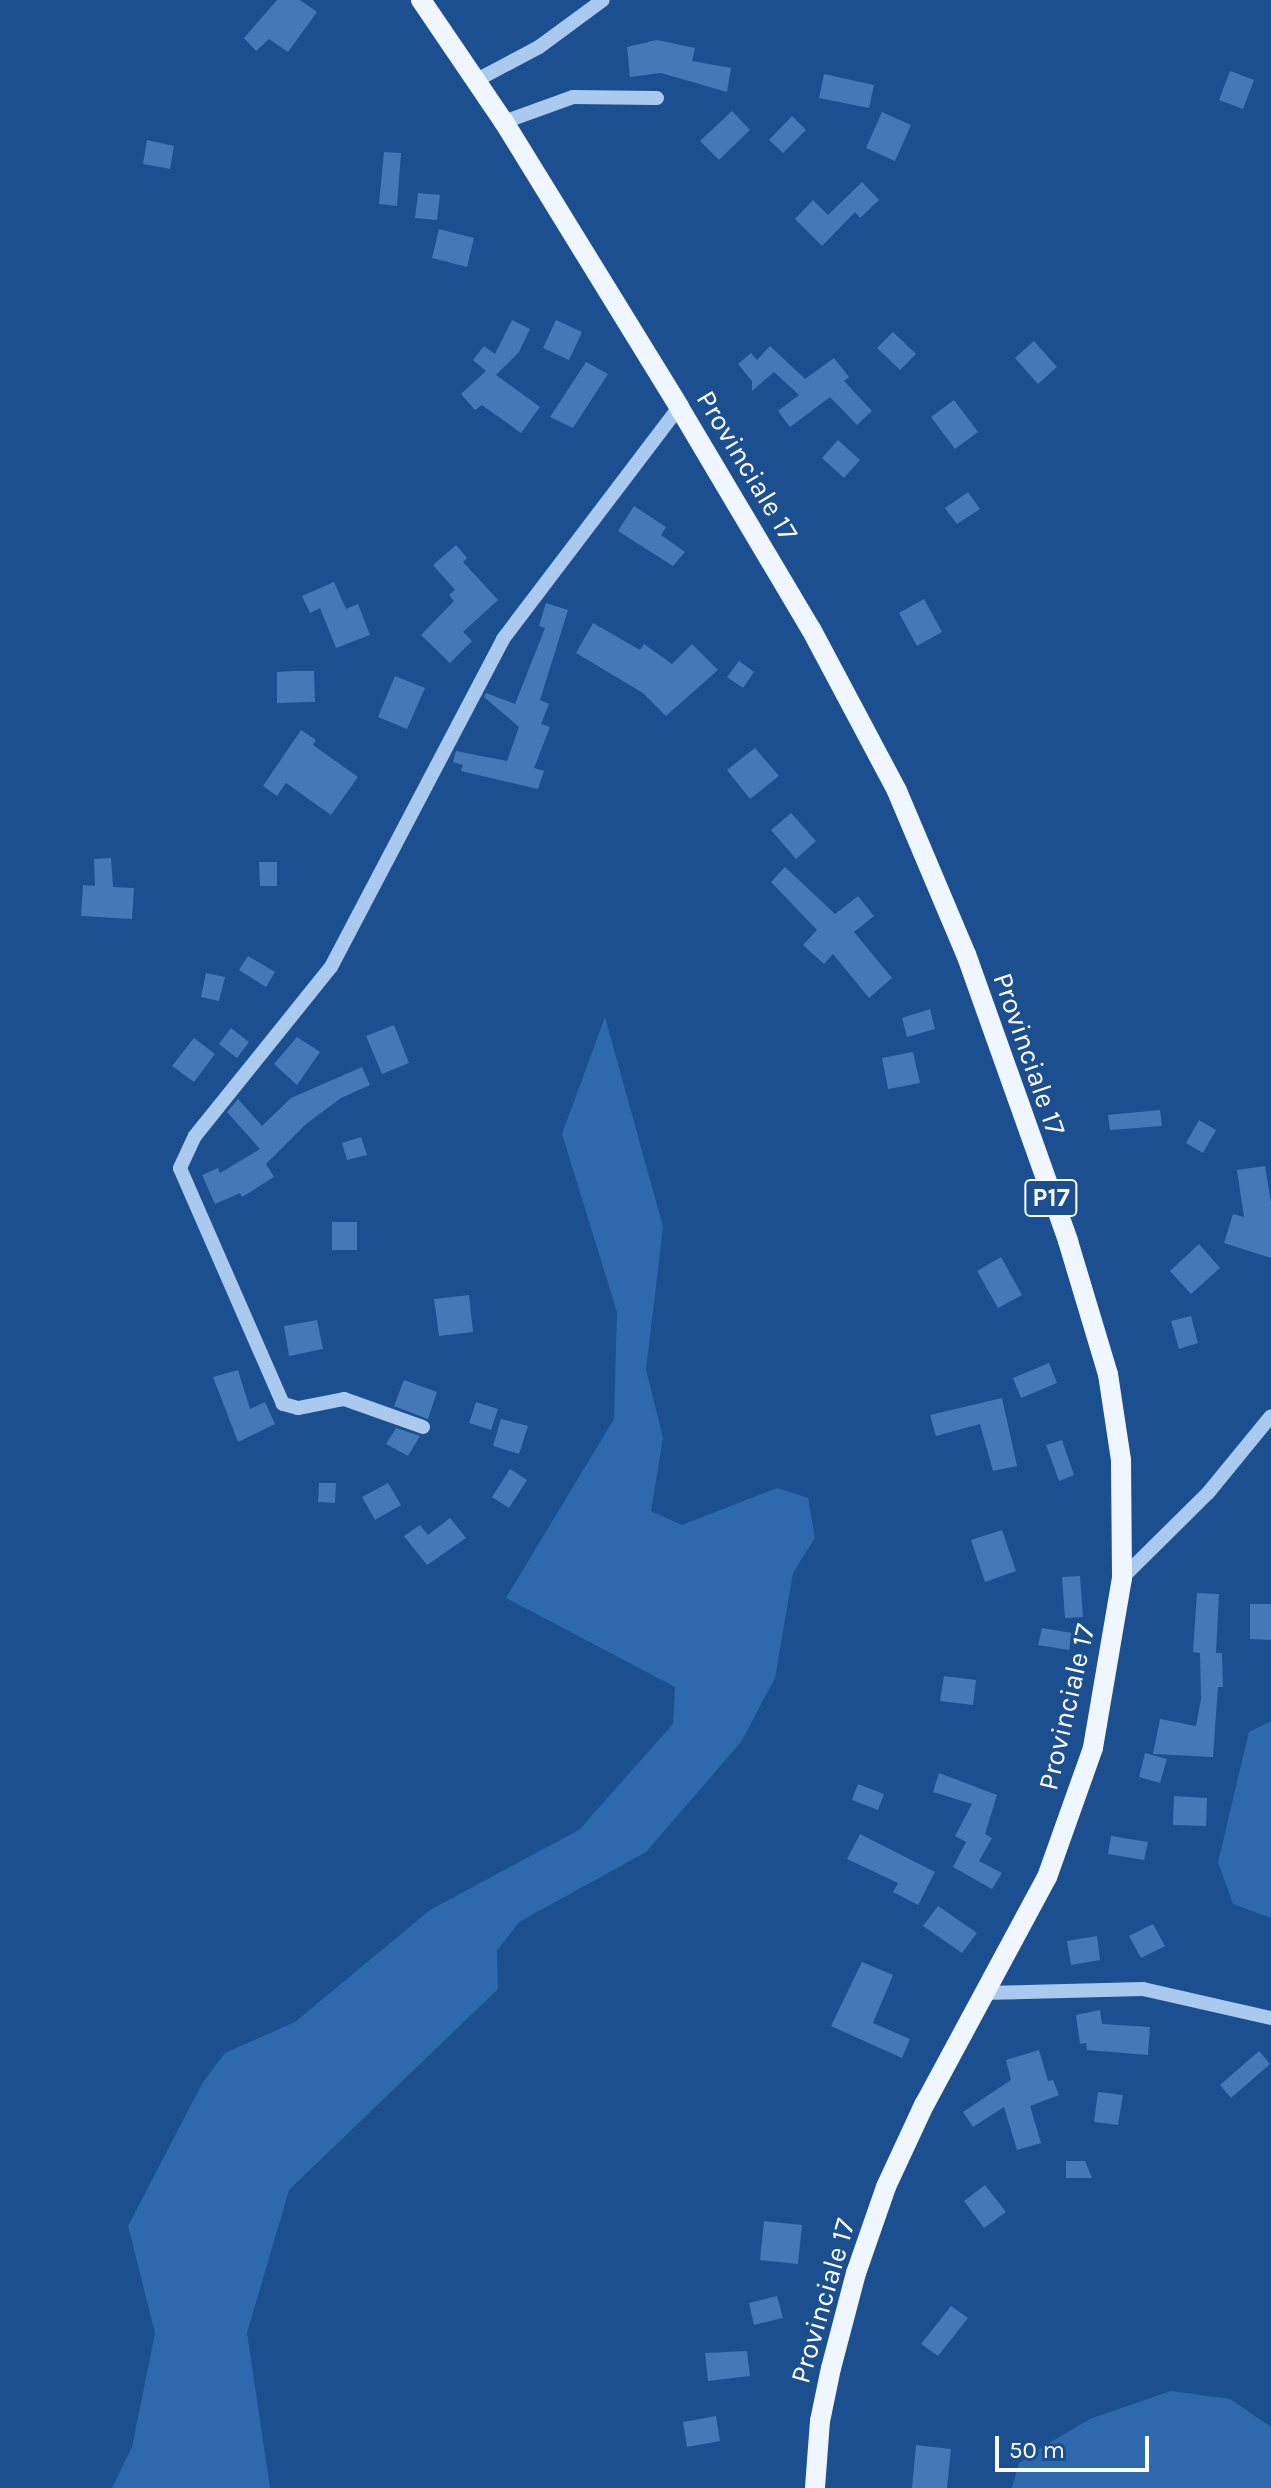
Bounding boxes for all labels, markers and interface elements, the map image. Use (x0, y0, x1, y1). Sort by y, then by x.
street label: Provinciale 17 (689, 385, 805, 547)
street label: Provinciale 17 (985, 968, 1073, 1140)
road number: P17 (1023, 1176, 1079, 1220)
street label: Provinciale 17 (1032, 1621, 1102, 1793)
street label: Provinciale 17 (783, 2215, 863, 2387)
scale bar (999, 2420, 1153, 2470)
text: 50 m (1009, 2436, 1065, 2464)

